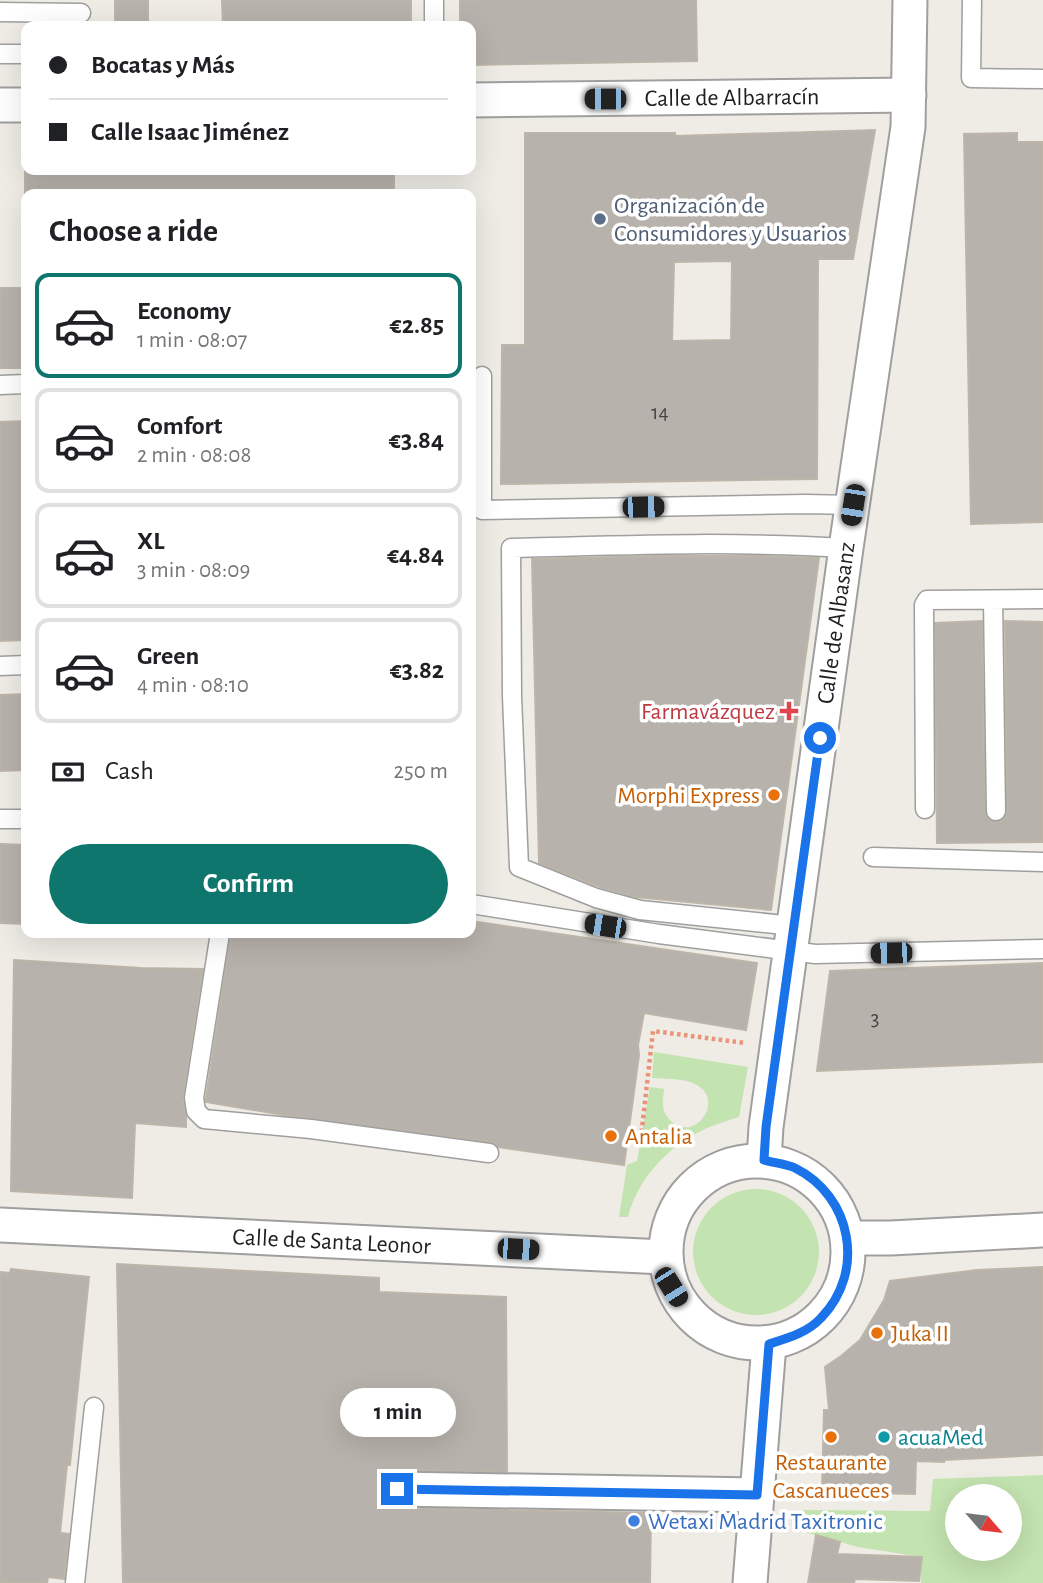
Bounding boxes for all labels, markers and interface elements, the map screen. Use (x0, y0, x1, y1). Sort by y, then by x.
text: Bocatas y Más (91, 52, 235, 78)
street label: Calle de Albarracín (644, 85, 820, 111)
car (585, 89, 627, 110)
text: Calle Isaac Jiménez (91, 119, 289, 145)
place label: Organización de Consumidores y Usuarios (614, 194, 847, 246)
marker: Organización de Consumidores y Usuarios (592, 211, 608, 227)
text: Choose a ride (49, 215, 218, 247)
icon: car (53, 294, 116, 357)
text: Economy (137, 298, 231, 324)
text: €2.85 (390, 312, 444, 338)
text: 1 min · 08:07 (137, 329, 247, 352)
house number: 14 (651, 402, 669, 423)
icon: car (53, 409, 116, 472)
text: Comfort (137, 413, 222, 439)
text: €3.84 (389, 427, 444, 453)
text: 2 min · 08:08 (137, 444, 251, 467)
car (840, 483, 867, 527)
car (622, 496, 665, 518)
icon: car (53, 524, 116, 587)
text: XL (137, 528, 164, 554)
street label: Calle de Albasanz (814, 540, 860, 705)
text: €4.84 (387, 542, 444, 568)
text: 3 min · 08:09 (137, 559, 250, 582)
icon: car (53, 639, 116, 702)
text: Green (137, 643, 199, 669)
text: €3.82 (390, 657, 444, 683)
text: 4 min · 08:10 (137, 674, 249, 697)
place label: Farmavázquez (641, 700, 775, 724)
marker: Farmavázquez (781, 703, 797, 719)
route start (804, 722, 836, 754)
icon: cash (49, 753, 87, 791)
text: Cash (105, 758, 154, 784)
text: 250 m (394, 760, 448, 783)
place label: Morphi Express (617, 784, 760, 808)
marker: Morphi Express (766, 787, 782, 803)
button: Confirm (49, 844, 448, 924)
car (583, 912, 628, 940)
car (870, 942, 913, 964)
house number: 3 (871, 1008, 879, 1029)
place label: Antalia (625, 1125, 693, 1149)
marker: Antalia (603, 1128, 619, 1144)
street label: Calle de Santa Leonor (232, 1225, 432, 1259)
car (497, 1237, 540, 1261)
car (651, 1264, 692, 1310)
place label: Juka II (891, 1322, 949, 1346)
marker: Juka II (869, 1325, 885, 1341)
callout: 1 min (339, 1388, 455, 1436)
text: 1 min (374, 1401, 422, 1424)
place label: acuaMed (898, 1426, 984, 1450)
marker: Restaurante Cascanueces (823, 1429, 839, 1445)
marker: acuaMed (876, 1429, 892, 1445)
place label: Restaurante Cascanueces (772, 1451, 890, 1503)
route end (381, 1473, 413, 1505)
north arrow (945, 1484, 1022, 1561)
map controls (945, 1484, 1022, 1561)
place label: Wetaxi Madrid Taxitronic (648, 1510, 882, 1534)
marker: Wetaxi Madrid Taxitronic (626, 1513, 642, 1529)

